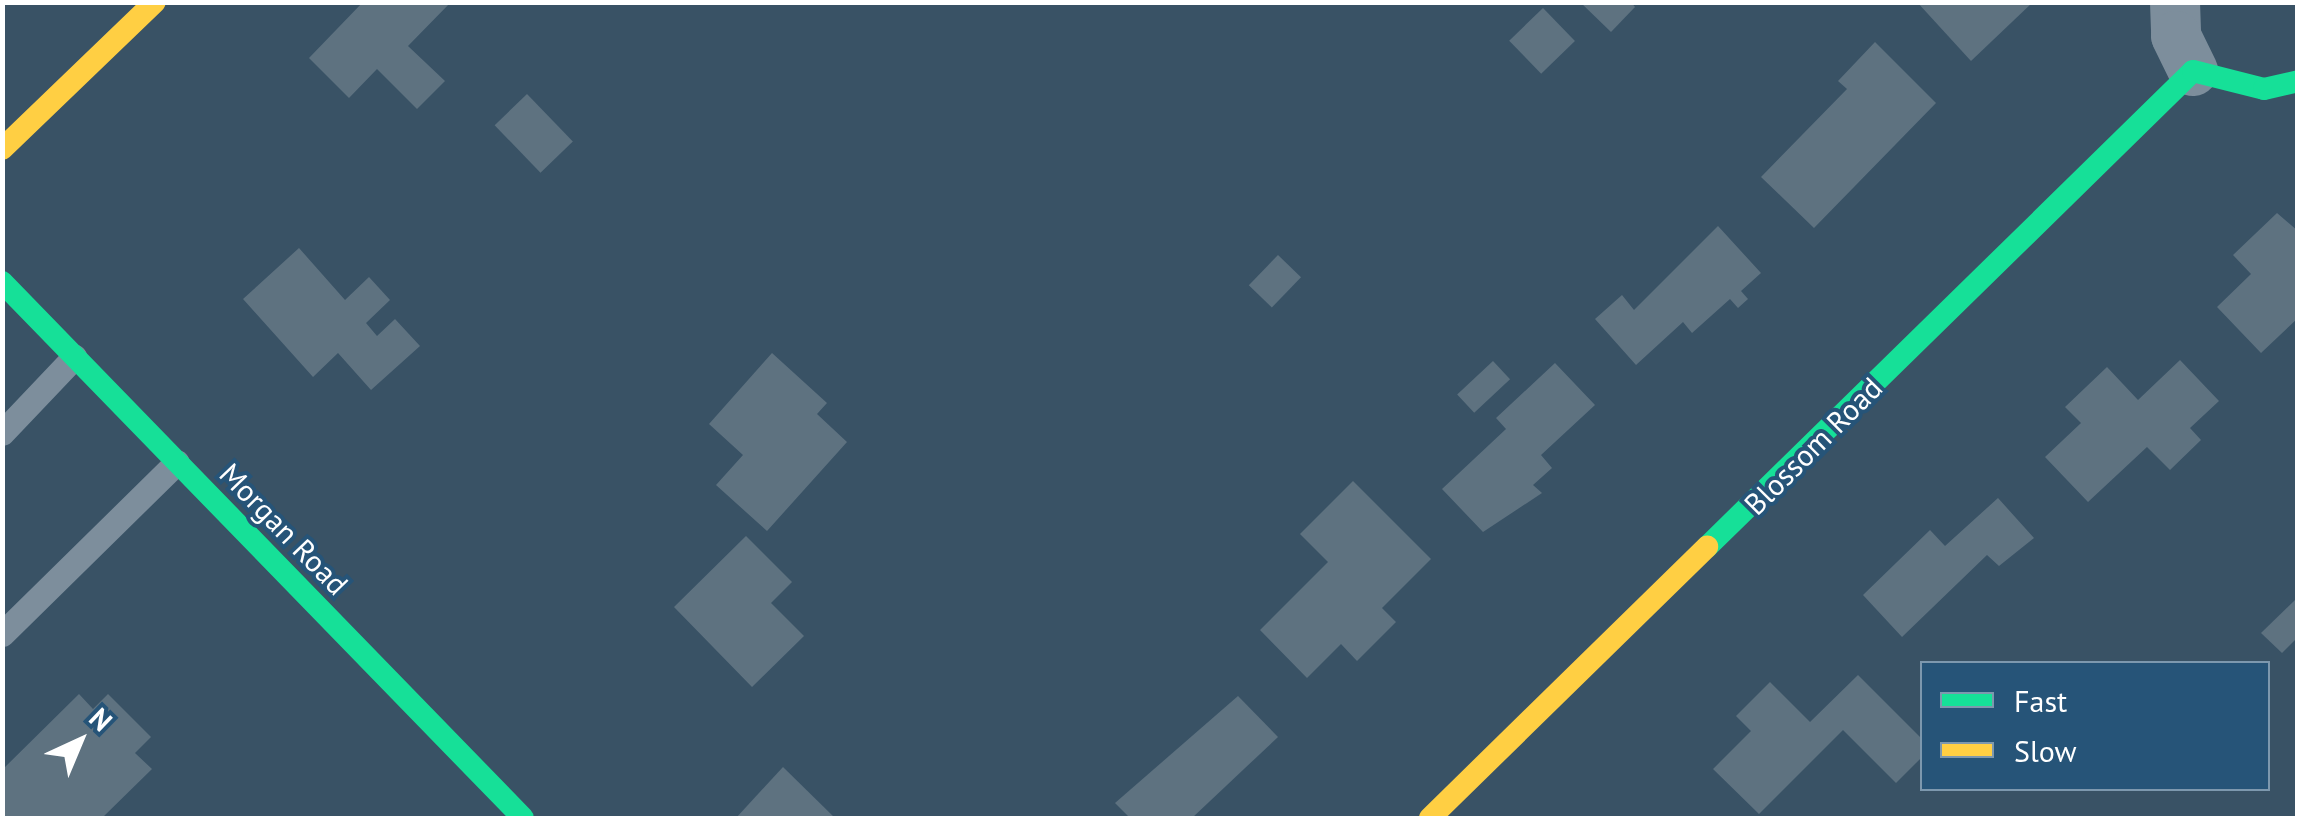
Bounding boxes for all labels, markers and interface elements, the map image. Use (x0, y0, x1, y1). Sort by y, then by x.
street label: Blossom Road (1737, 370, 1889, 522)
street label: Morgan Road (212, 456, 356, 602)
legend (1920, 661, 2270, 791)
text: Fast (2014, 681, 2067, 720)
north arrow (30, 691, 130, 791)
text: N (82, 699, 121, 739)
text: Slow (2014, 731, 2077, 770)

